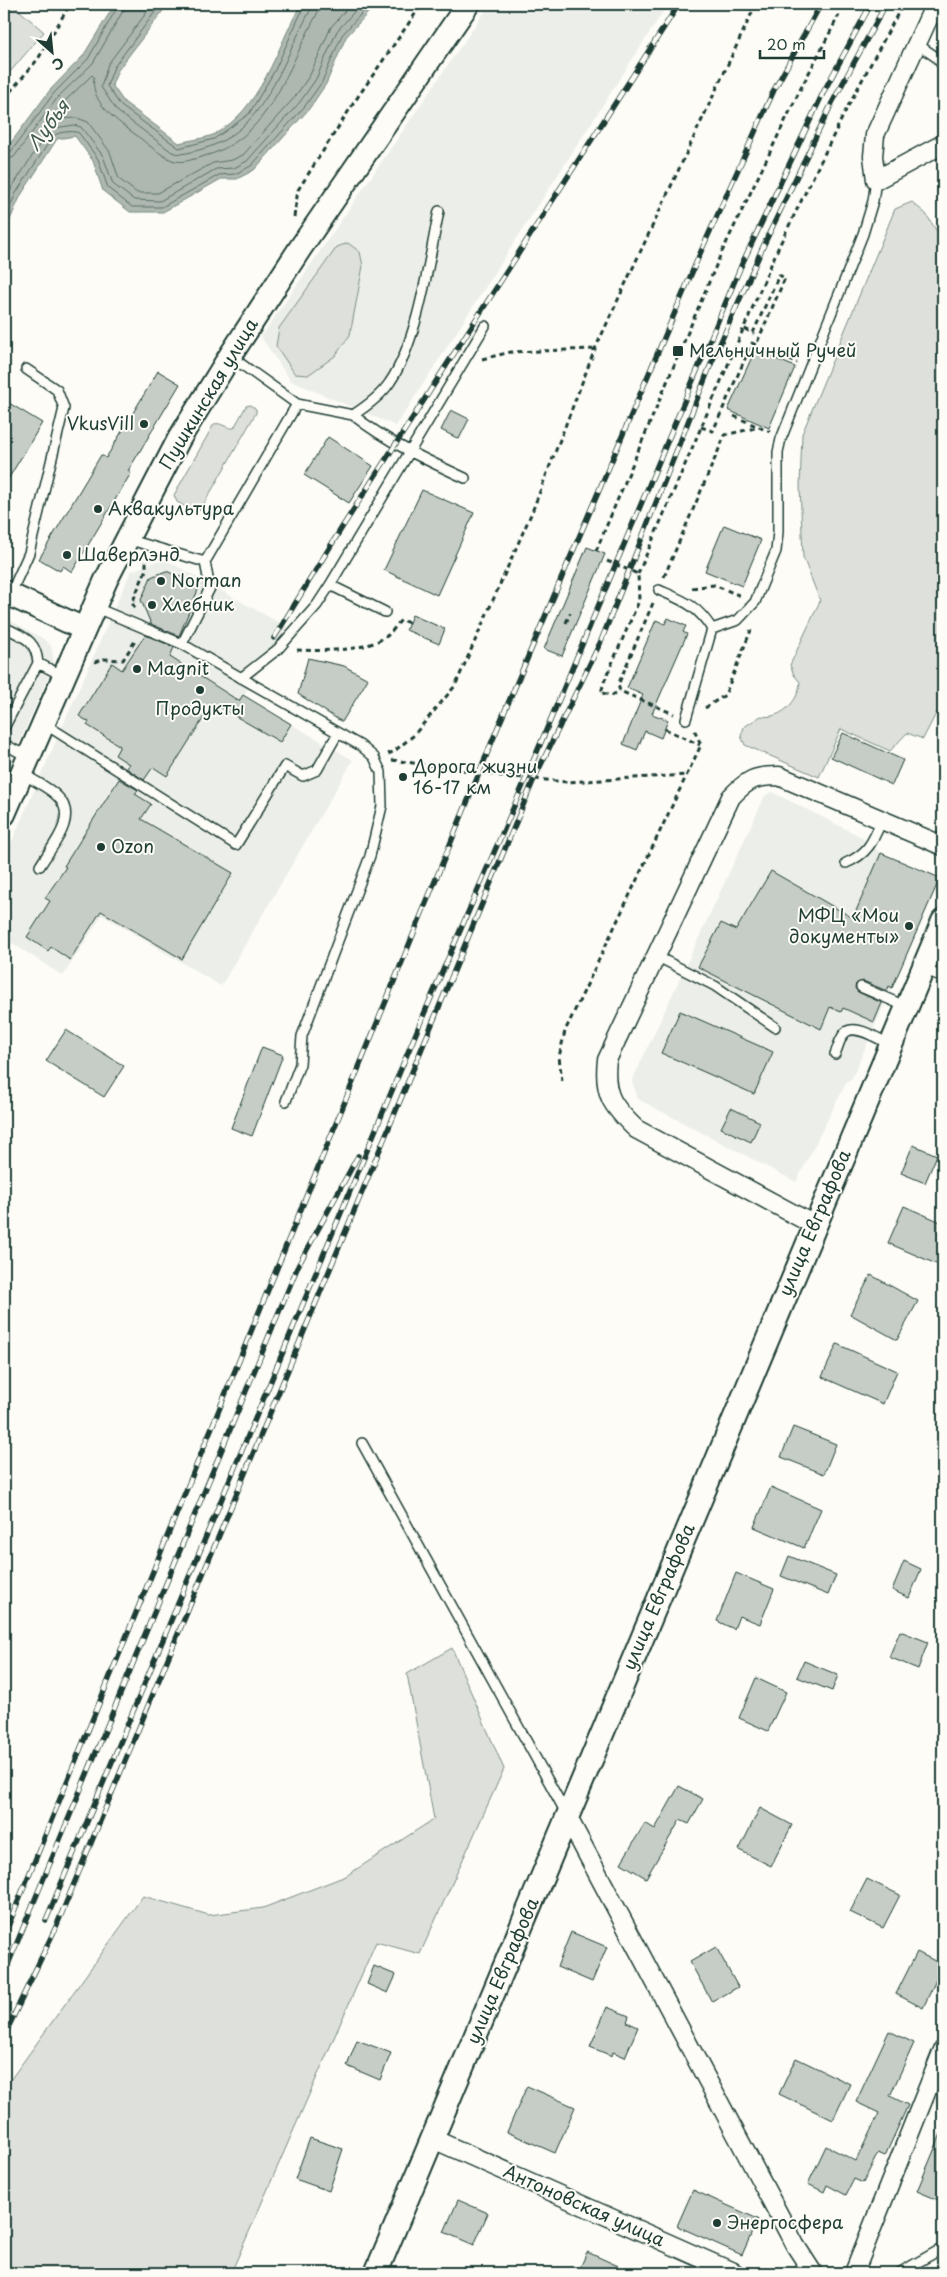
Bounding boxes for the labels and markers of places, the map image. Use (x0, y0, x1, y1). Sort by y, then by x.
place label: Мельничный Ручей (689, 336, 857, 363)
marker: Мельничный Ручей (671, 344, 685, 358)
place label: VkusVill (67, 409, 134, 436)
marker: VkusVill (138, 418, 150, 430)
place label: Аквакультура (108, 494, 235, 521)
marker: Аквакультура (92, 503, 104, 515)
place label: Шаверлэнд (77, 540, 180, 567)
marker: Шаверлэнд (61, 549, 73, 561)
place label: Norman (171, 566, 242, 593)
marker: Norman (155, 575, 167, 587)
place label: Хлебник (162, 590, 234, 617)
marker: Хлебник (146, 599, 158, 611)
place label: Magnit (147, 654, 209, 681)
marker: Magnit (131, 663, 143, 675)
marker: Продукты (194, 684, 206, 696)
place label: Продукты (156, 694, 244, 721)
place label: Дорога жизни 16-17 км (412, 752, 537, 800)
marker: Дорога жизни 16-17 км (397, 771, 409, 783)
place label: Ozon (111, 832, 154, 859)
marker: Ozon (95, 841, 107, 853)
place label: МФЦ «Мои документы» (789, 901, 899, 949)
marker: МФЦ «Мои документы» (903, 920, 915, 932)
place label: Энергосфера (727, 2208, 844, 2235)
marker: Энергосфера (711, 2217, 723, 2229)

